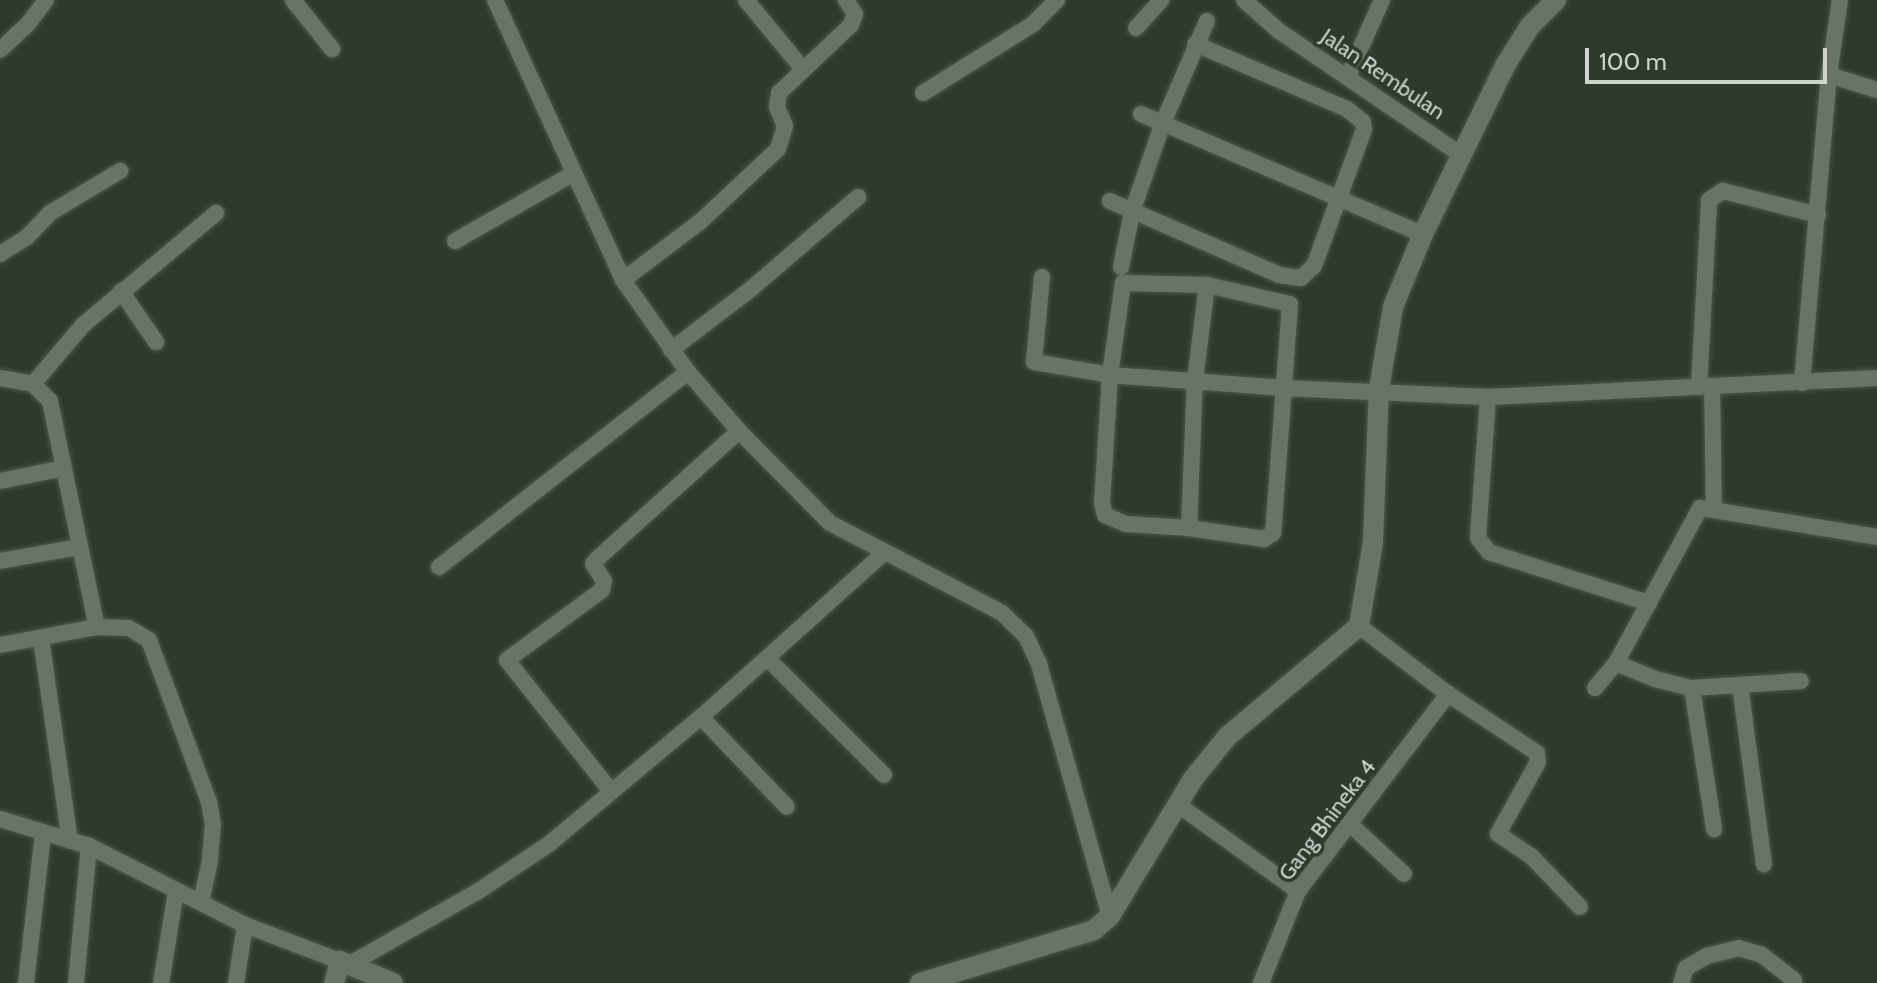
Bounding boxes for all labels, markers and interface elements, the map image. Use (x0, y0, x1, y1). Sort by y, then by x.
street label: Jalan Rembulan (1316, 23, 1450, 125)
scale bar (1589, 32, 1831, 82)
text: 100 m (1599, 47, 1667, 76)
street label: Gang Bhineka 4 (1273, 754, 1381, 886)

